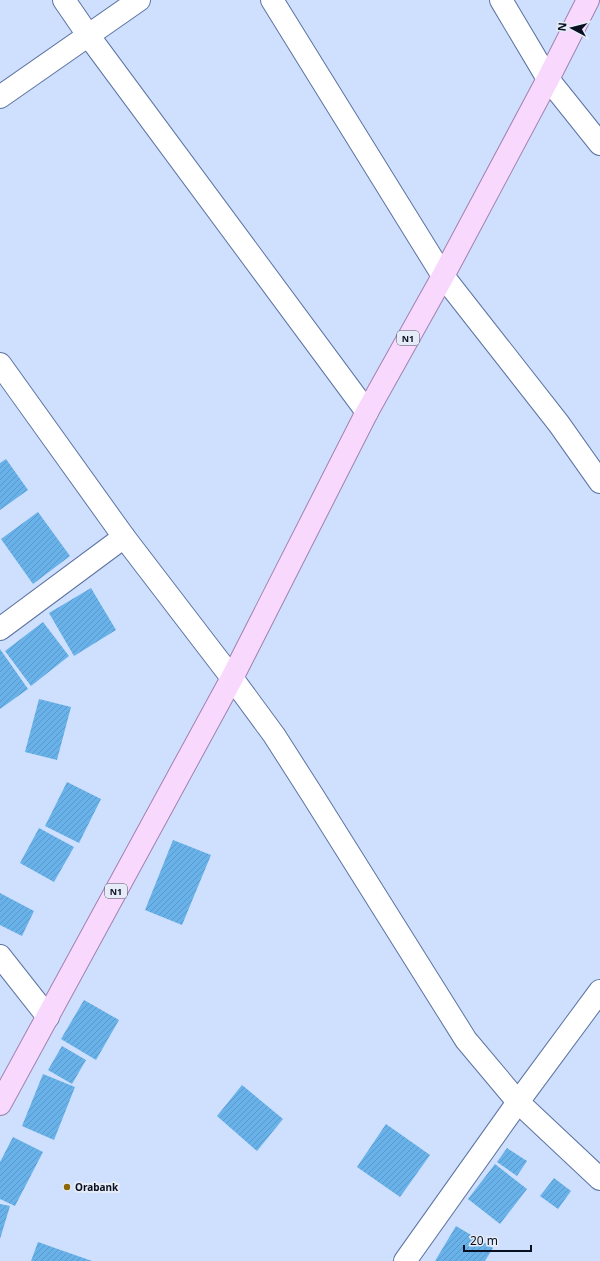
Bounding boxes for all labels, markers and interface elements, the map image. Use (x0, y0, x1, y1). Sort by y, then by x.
north arrow (552, 8, 592, 48)
text: N (554, 21, 570, 32)
road number: N1 (397, 331, 419, 345)
road number: N1 (105, 884, 127, 898)
place label: Orabank (75, 1180, 119, 1194)
marker: Orabank (62, 1182, 72, 1192)
scale bar (464, 1227, 531, 1253)
text: 20 m (470, 1232, 498, 1249)

